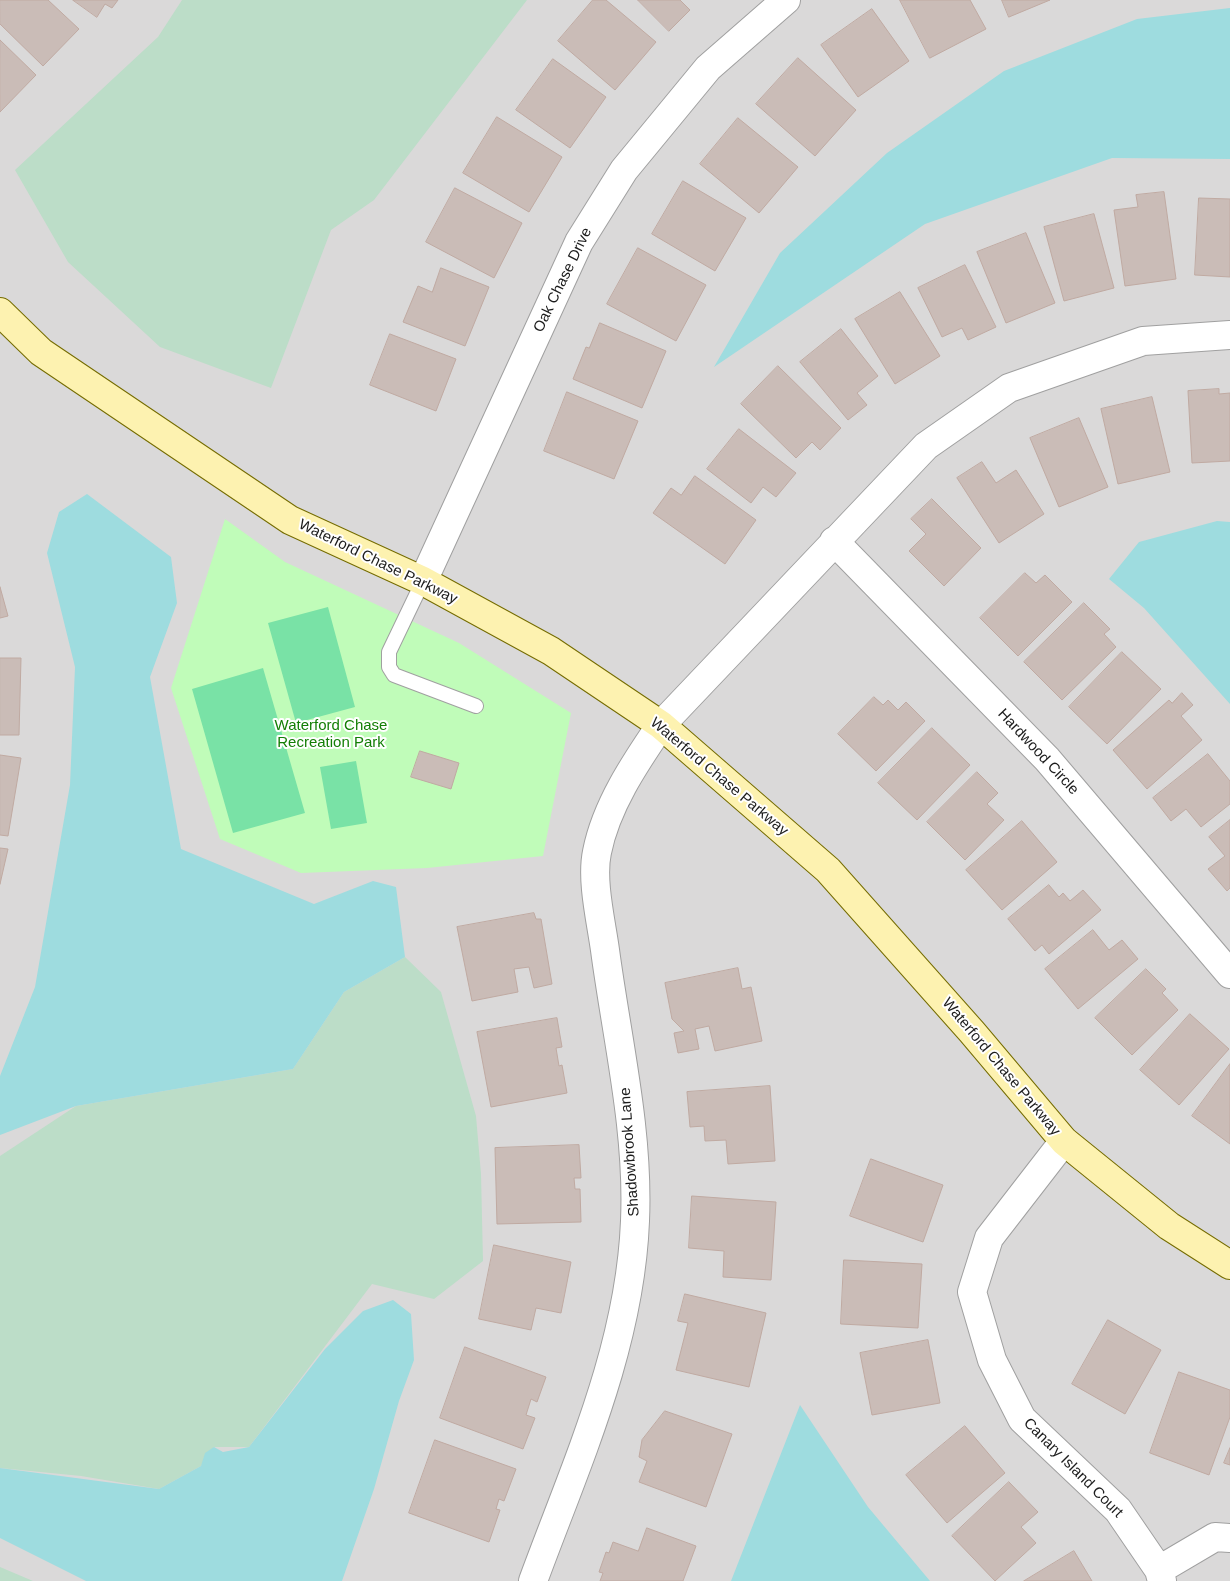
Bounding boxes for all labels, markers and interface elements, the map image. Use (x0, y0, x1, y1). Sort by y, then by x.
street label: Oak Chase Drive (530, 225, 596, 335)
street label: Waterford Chase Parkway (296, 516, 460, 608)
street label: Hardwood Circle (994, 705, 1082, 799)
street label: Waterford Chase Parkway (646, 714, 792, 840)
park label: Waterford Chase Recreation Park (275, 717, 387, 752)
street label: Waterford Chase Parkway (938, 994, 1064, 1140)
street label: Shadowbrook Lane (617, 1087, 643, 1217)
street label: Canary Island Court (1019, 1414, 1127, 1522)

